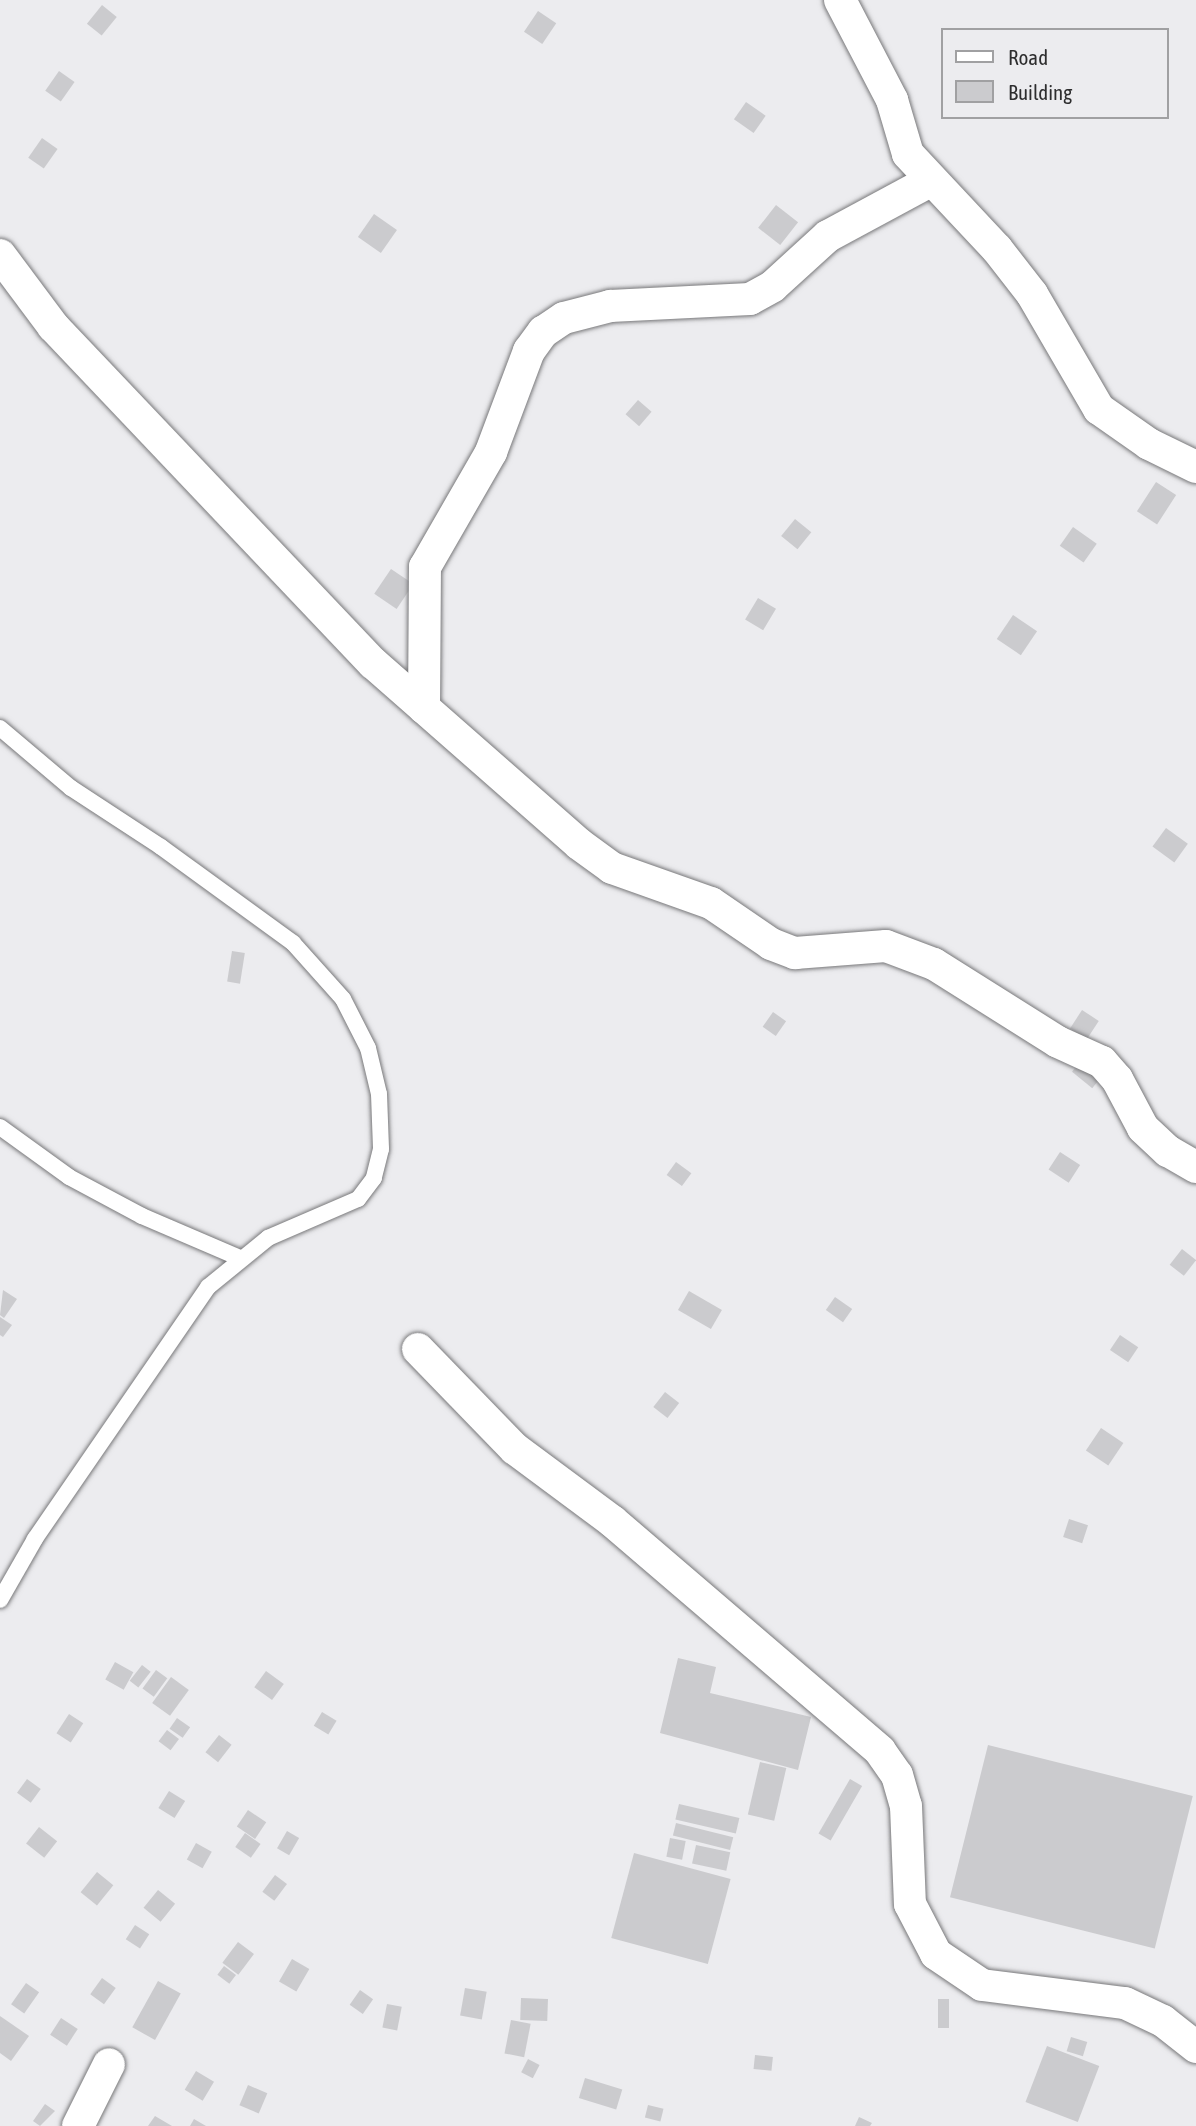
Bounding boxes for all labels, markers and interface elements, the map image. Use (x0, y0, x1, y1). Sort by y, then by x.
legend (940, 28, 1168, 119)
text: Road (1008, 45, 1048, 69)
text: Building (1008, 80, 1072, 104)

